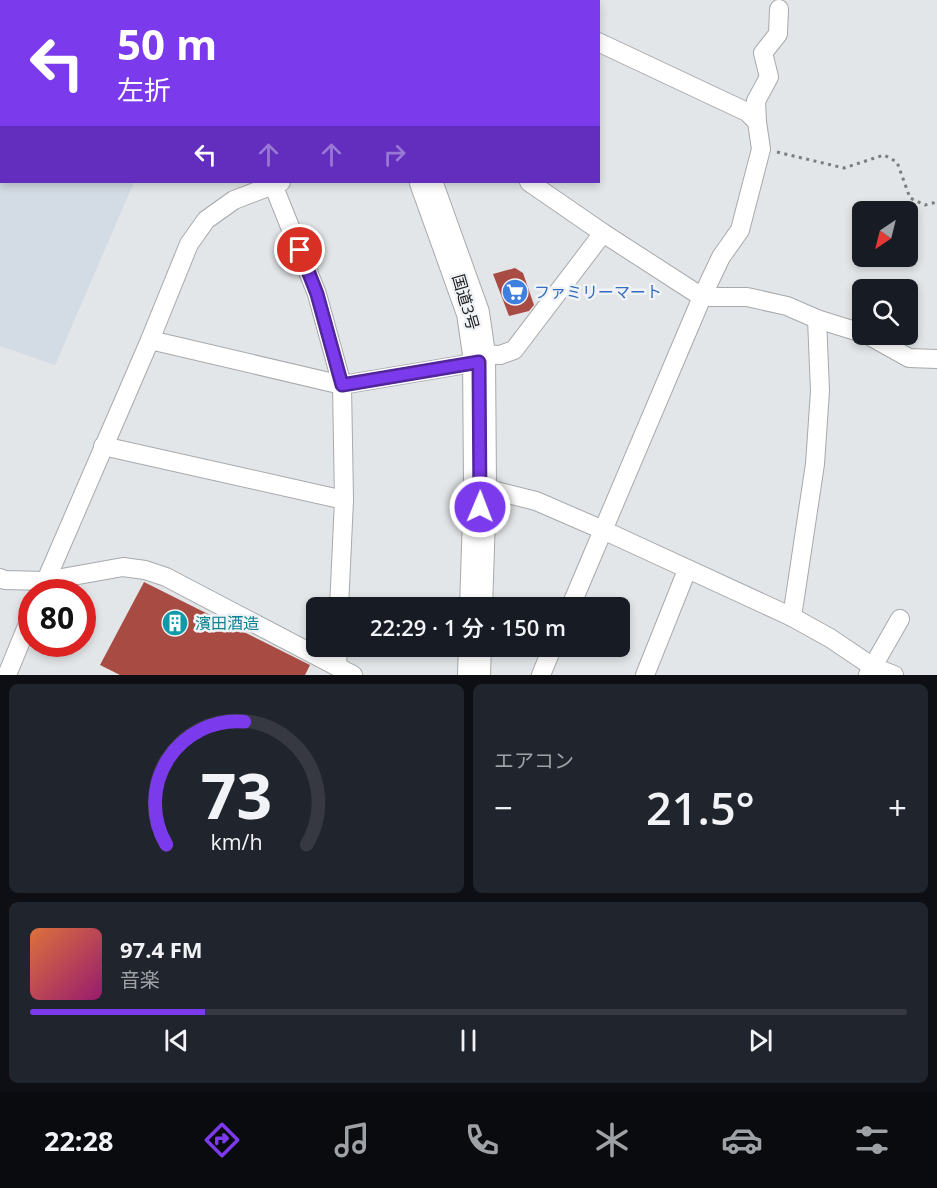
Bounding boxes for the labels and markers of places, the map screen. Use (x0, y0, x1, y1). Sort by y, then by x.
pin (274, 224, 325, 275)
supermarket icon: ファミリーマート (500, 277, 530, 307)
place label: ファミリーマート (534, 281, 662, 303)
building icon: 濱田酒造 (160, 608, 190, 638)
place label: 濱田酒造 (195, 612, 259, 634)

